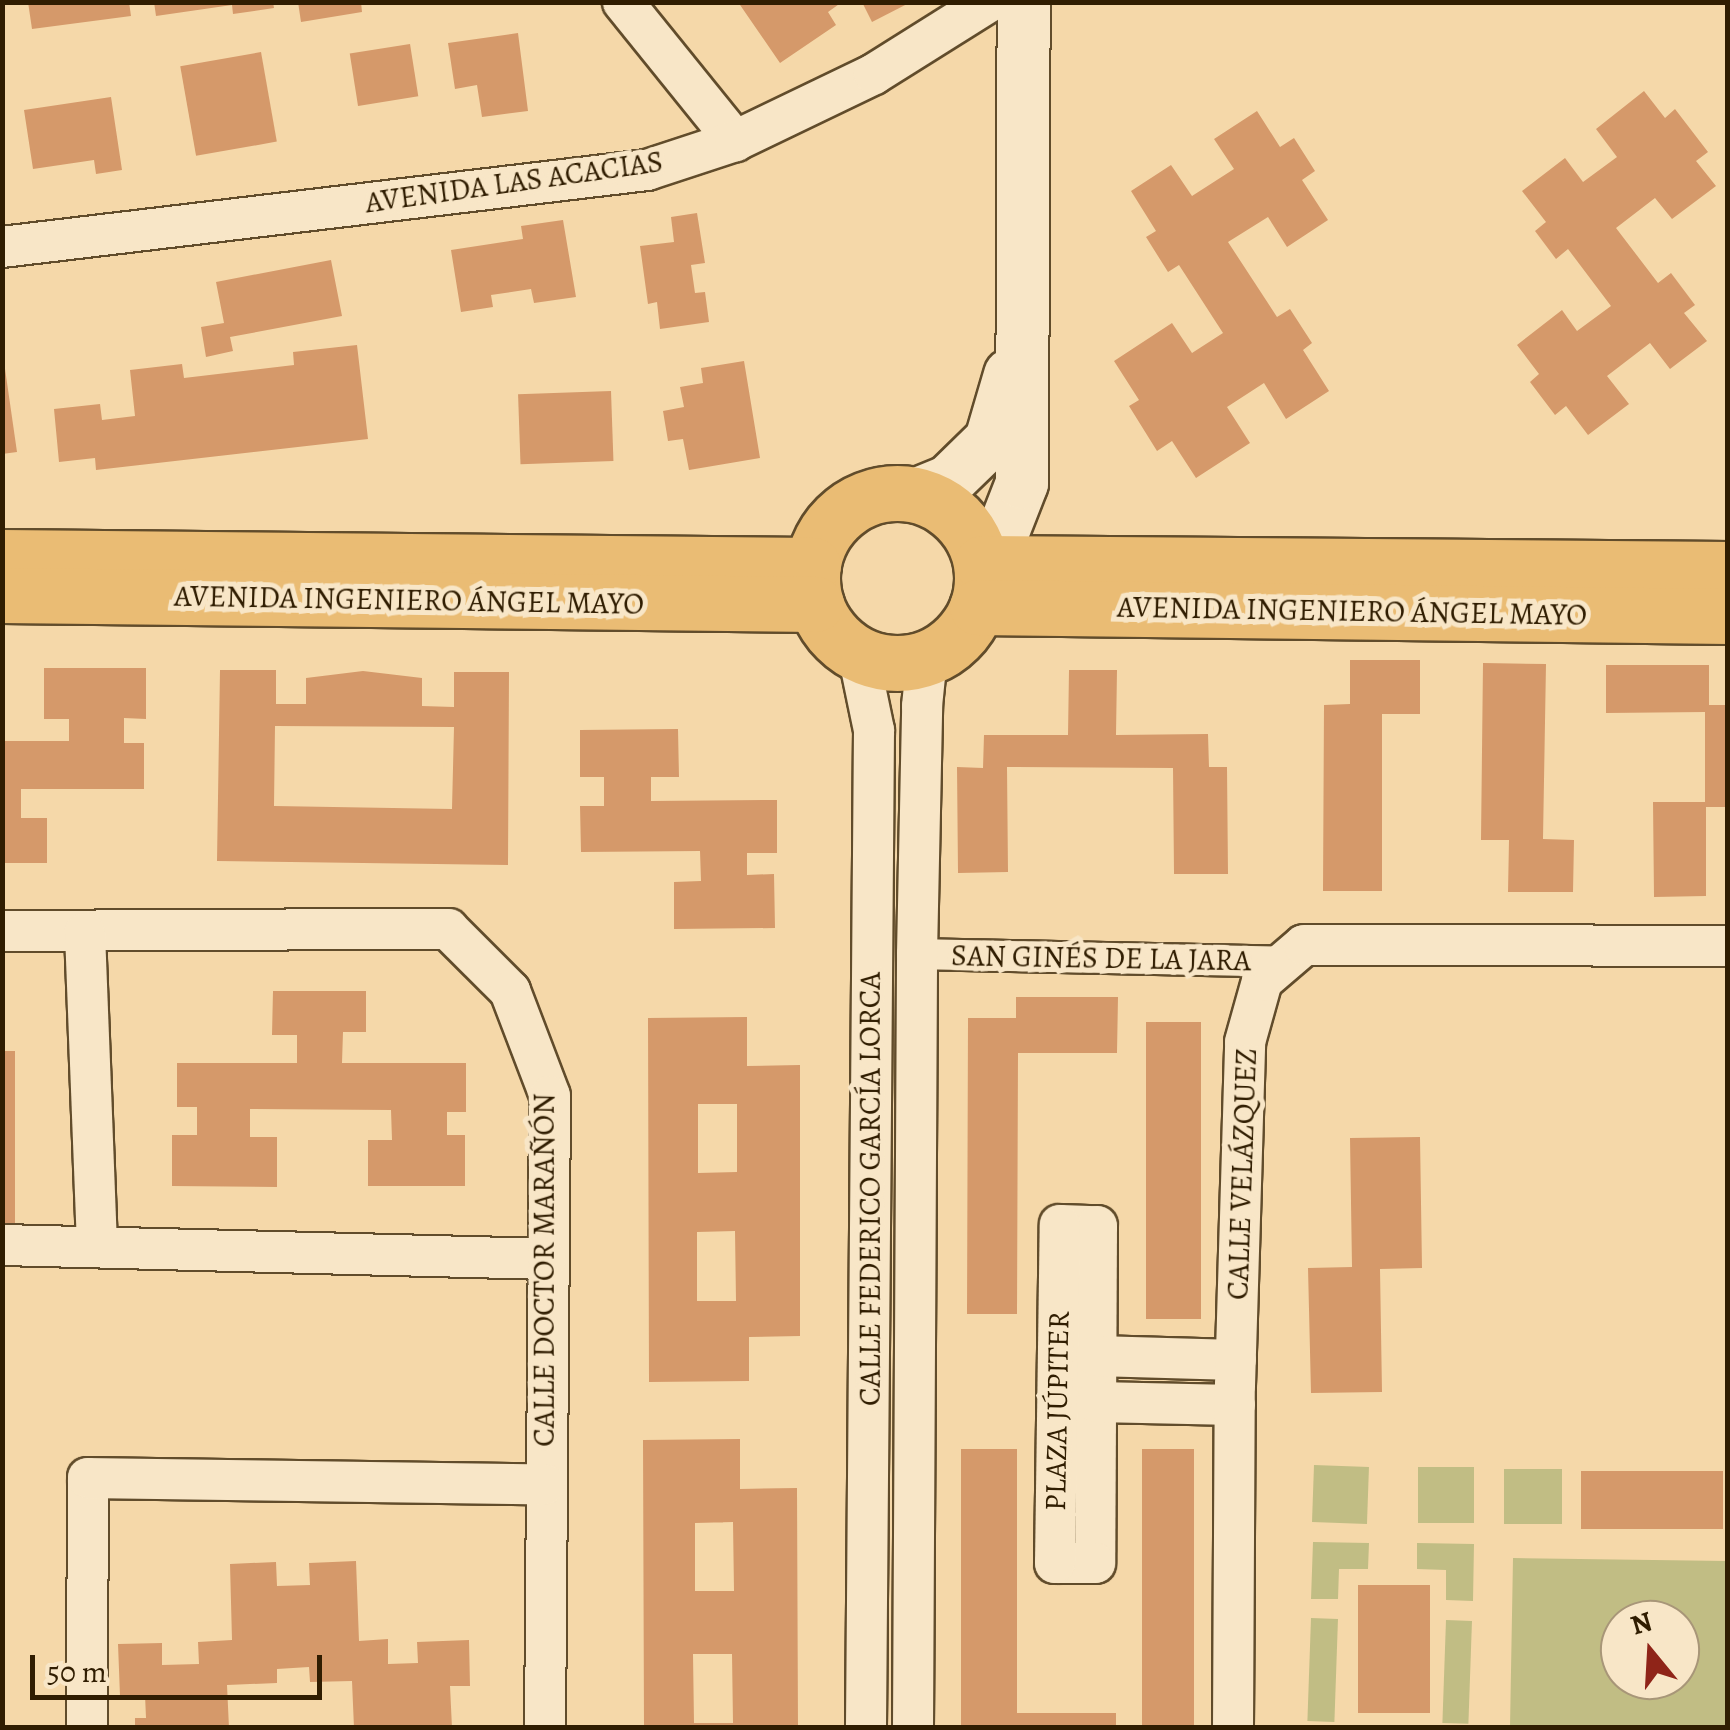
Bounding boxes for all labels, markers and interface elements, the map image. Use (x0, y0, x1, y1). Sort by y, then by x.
street label: AVENIDA LAS ACACIAS (363, 143, 665, 221)
street label: AVENIDA INGENIERO ÁNGEL MAYO (174, 578, 644, 622)
street label: AVENIDA INGENIERO ÁNGEL MAYO (1117, 589, 1587, 633)
street label: SAN GINÉS DE LA JARA (951, 937, 1251, 979)
street label: CALLE FEDERICO GARCÍA LORCA (852, 972, 888, 1406)
street label: CALLE VELÁZQUEZ (1220, 1048, 1264, 1300)
street label: CALLE DOCTOR MARAÑÓN (526, 1093, 562, 1447)
street label: PLAZA JÚPITER (1037, 1311, 1077, 1511)
north arrow (1600, 1600, 1700, 1700)
text: N (1626, 1602, 1657, 1645)
scale bar (35, 1635, 328, 1697)
text: 50 m (47, 1652, 107, 1692)

